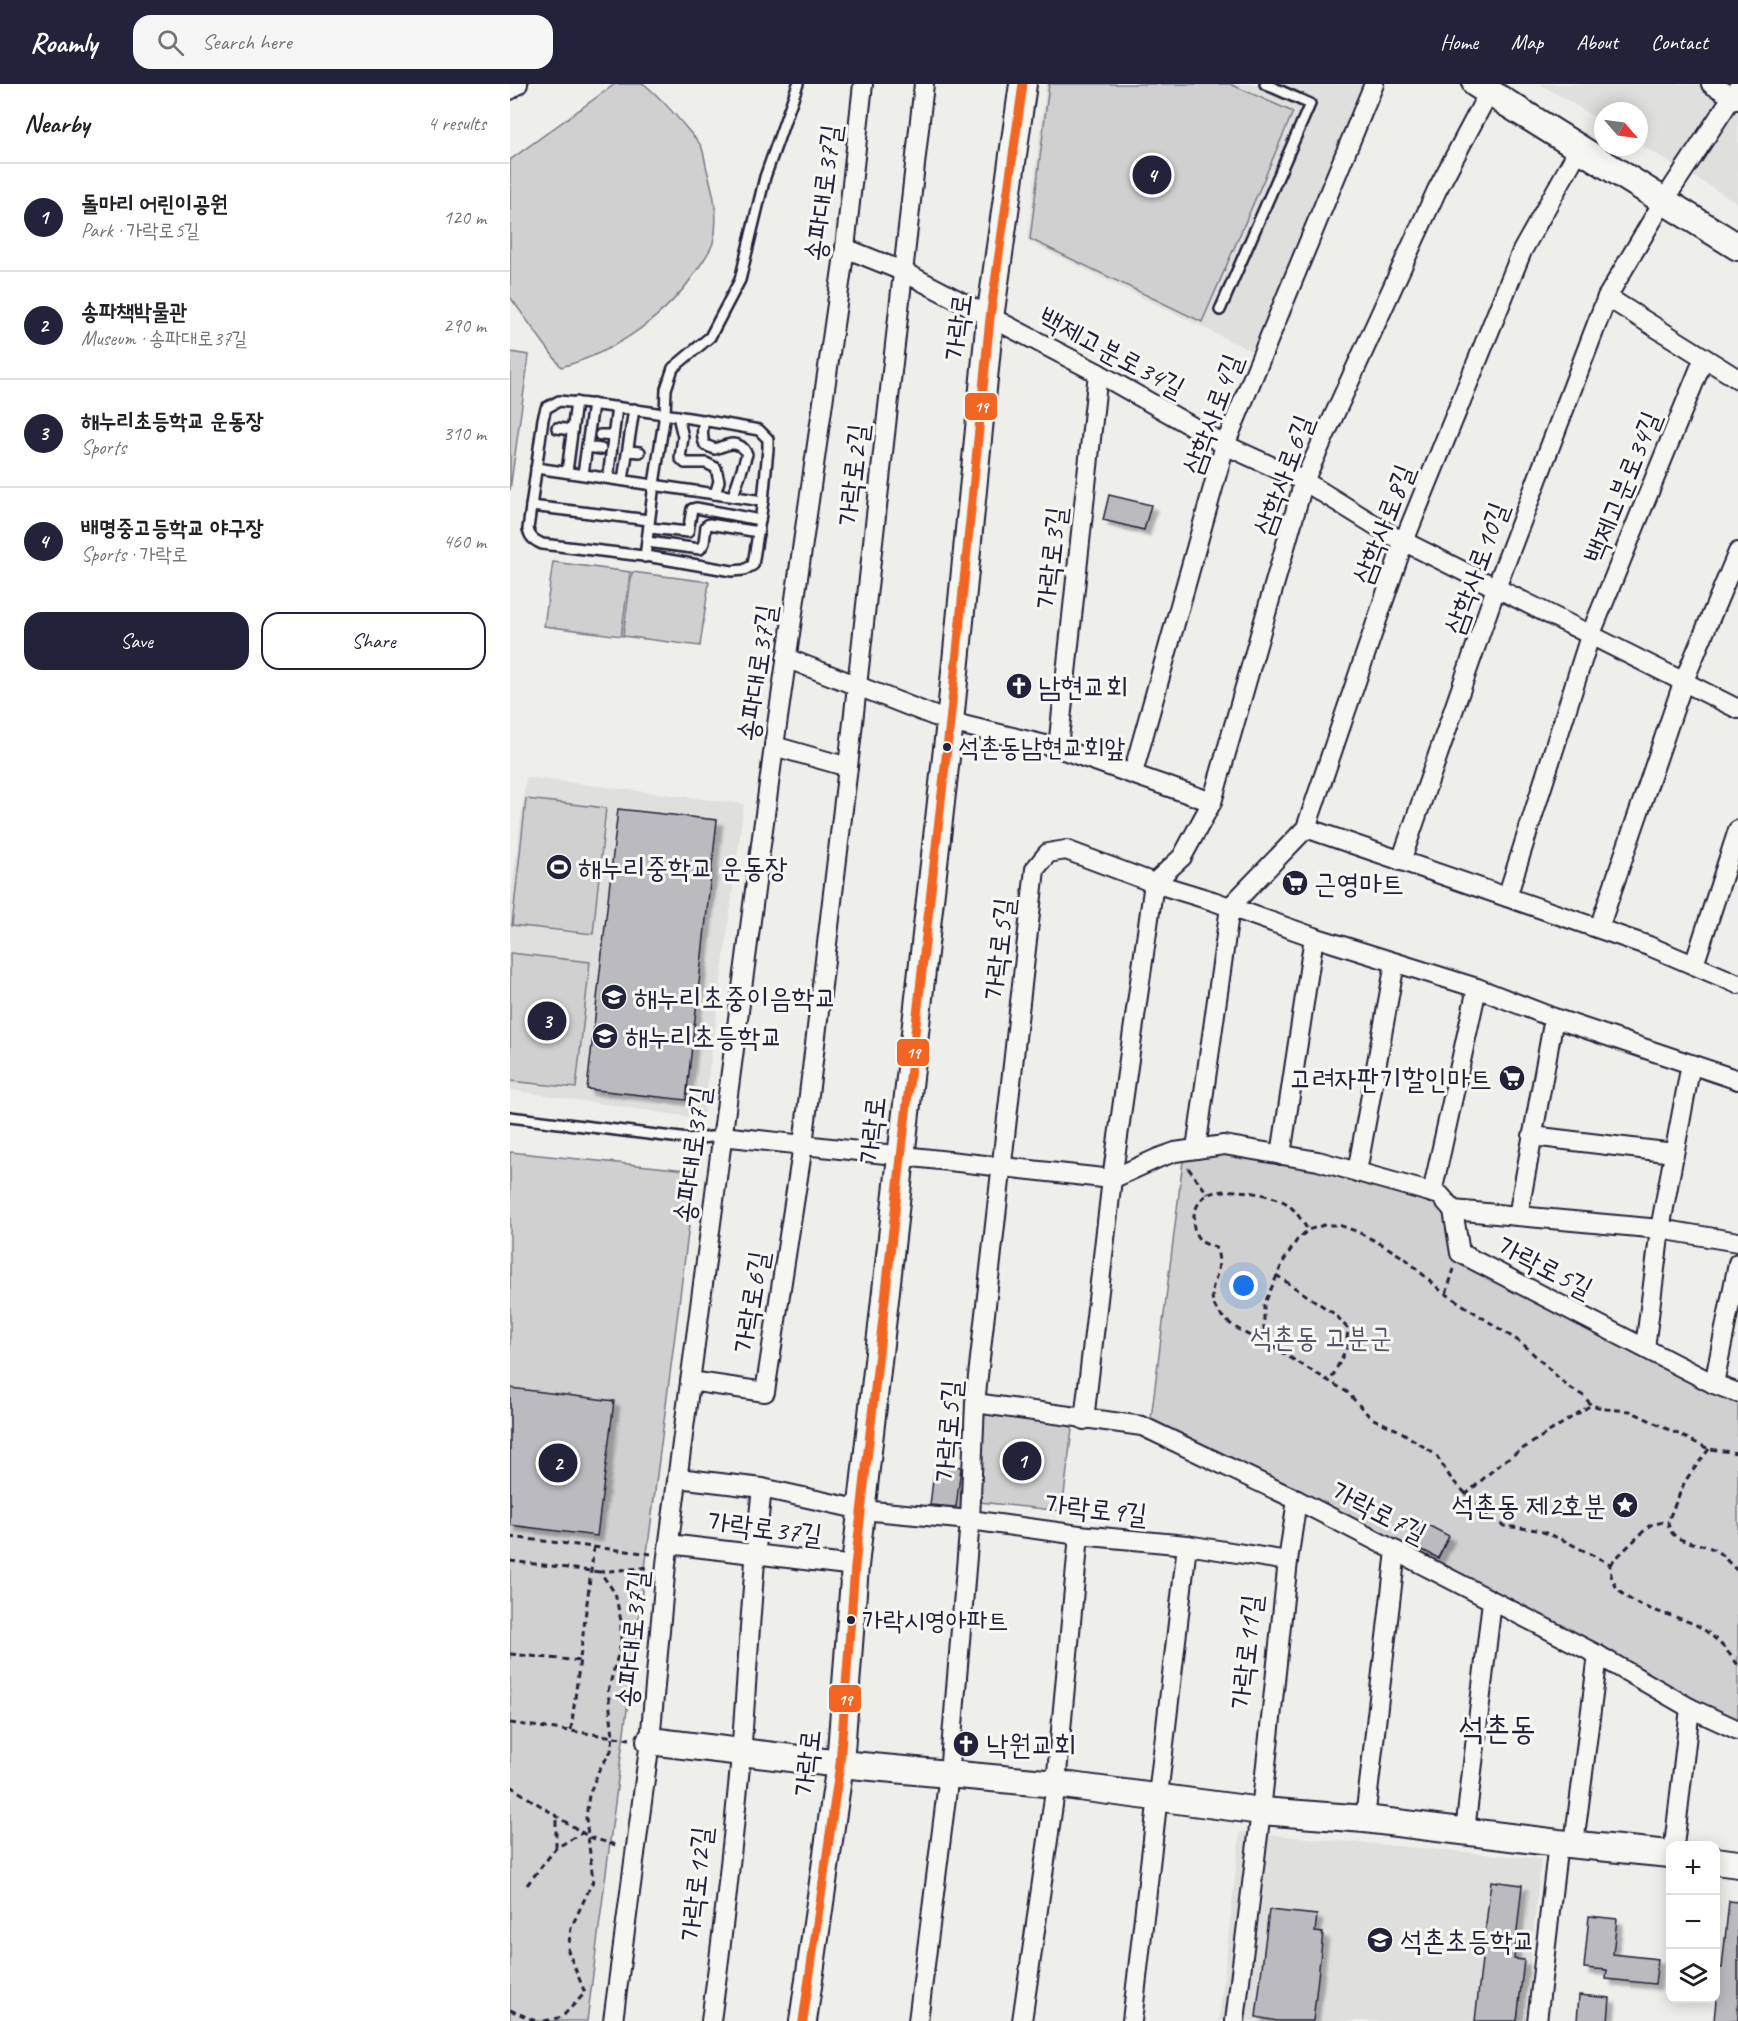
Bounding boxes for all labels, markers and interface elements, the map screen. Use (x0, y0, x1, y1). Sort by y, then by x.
search box (133, 15, 553, 69)
text: Roamly (30, 25, 97, 60)
icon: search (154, 26, 187, 59)
text: Search here (202, 28, 292, 56)
text: Home (1440, 29, 1478, 55)
text: Map (1511, 29, 1543, 55)
text: About (1576, 29, 1618, 55)
text: Contact (1651, 29, 1708, 55)
north arrow (1594, 102, 1648, 156)
text: Nearby (24, 107, 89, 140)
text: 4 results (427, 111, 486, 136)
street label: 송파대로37길 (797, 122, 849, 264)
pin: 4 (1132, 152, 1172, 197)
text: 돌마리 어린이공원 (81, 190, 228, 218)
text: 1 (39, 205, 48, 230)
text: 120 m (443, 205, 486, 230)
text: Park · 가락로5길 (81, 218, 200, 243)
street label: 가락로 (937, 291, 979, 363)
text: 송파책박물관 (81, 298, 187, 326)
street label: 백제고분로34길 (1033, 299, 1191, 405)
text: 2 (39, 313, 48, 338)
text: 290 m (443, 313, 486, 338)
text: Museum · 송파대로37길 (81, 326, 247, 351)
street label: 삼학사로4길 (1174, 349, 1250, 479)
line badge: 19 (964, 392, 998, 421)
text: 19 (974, 397, 990, 417)
street label: 백제고분로34길 (1576, 406, 1668, 568)
text: 해누리초등학교 운동장 (81, 407, 263, 435)
street label: 삼학사로6길 (1245, 410, 1321, 540)
text: 3 (39, 421, 48, 446)
text: 310 m (443, 421, 486, 446)
street label: 가락로2길 (830, 422, 876, 528)
text: Sports (81, 435, 126, 460)
street label: 삼학사로8길 (1344, 459, 1422, 589)
street label: 삼학사로10길 (1436, 497, 1516, 639)
street label: 가락로3길 (1028, 505, 1074, 611)
text: 배명중고등학교 야구장 (81, 514, 263, 542)
text: 4 (39, 529, 48, 554)
text: 460 m (443, 529, 486, 554)
text: Sports · 가락로 (81, 542, 188, 567)
street label: 송파대로37길 (730, 602, 784, 744)
button: Save (24, 612, 249, 670)
button: Share (261, 612, 486, 670)
place label: 남현교회 (1038, 669, 1128, 704)
church icon: 남현교회 (1004, 671, 1034, 701)
place label: 석촌동남현교회앞 (958, 731, 1125, 764)
marker: 석촌동남현교회앞 (941, 741, 953, 753)
place label: 해누리중학교 운동장 (578, 850, 788, 885)
sports icon: 해누리중학교 운동장 (544, 852, 574, 882)
place label: 근영마트 (1314, 866, 1404, 901)
supermarket icon: 근영마트 (1280, 868, 1310, 898)
street label: 가락로5길 (976, 896, 1022, 1002)
place label: 해누리초중이음학교 (634, 980, 837, 1015)
school or university icon: 해누리초중이음학교 (599, 982, 629, 1012)
pin: 3 (528, 998, 567, 1044)
place label: 해누리초등학교 (625, 1019, 783, 1054)
school or university icon: 해누리초등학교 (590, 1021, 620, 1051)
line badge: 19 (896, 1038, 930, 1067)
text: 19 (906, 1043, 922, 1063)
place label: 고려자판기할인마트 (1289, 1061, 1492, 1096)
supermarket icon: 고려자판기할인마트 (1497, 1063, 1527, 1093)
street label: 송파대로37길 (666, 1084, 718, 1226)
street label: 가락로 (851, 1095, 893, 1165)
street label: 가락로5길 (1491, 1228, 1599, 1306)
street label: 가락로6길 (726, 1249, 776, 1355)
your location (1229, 1271, 1258, 1300)
park label: 석촌동 고분군 (1250, 1320, 1392, 1355)
street label: 가락로5길 (927, 1379, 969, 1483)
pin: 1 (1002, 1438, 1042, 1484)
pin: 2 (538, 1440, 578, 1486)
street label: 가락로7길 (1325, 1473, 1433, 1551)
street label: 가락로9길 (1043, 1486, 1149, 1532)
place label: 석촌동 제2호분 (1451, 1488, 1606, 1523)
place icon: 석촌동 제2호분 (1610, 1490, 1640, 1520)
street label: 가락로37길 (706, 1504, 824, 1552)
street label: 송파대로37길 (609, 1569, 655, 1709)
street label: 가락로11길 (1223, 1593, 1269, 1711)
place label: 가락시영아파트 (862, 1604, 1008, 1637)
marker: 가락시영아파트 (845, 1614, 857, 1626)
line badge: 19 (828, 1684, 862, 1713)
text: 19 (838, 1690, 854, 1710)
district label: 석촌동 (1458, 1708, 1536, 1749)
place label: 낙원교회 (986, 1727, 1076, 1762)
street label: 가락로 (786, 1728, 828, 1798)
church icon: 낙원교회 (951, 1729, 981, 1759)
street label: 가락로12길 (673, 1825, 719, 1943)
map controls (1666, 1841, 1720, 2003)
button: + (1666, 1841, 1720, 1895)
button: − (1666, 1895, 1720, 1949)
place label: 석촌초등학교 (1400, 1923, 1535, 1958)
school or university icon: 석촌초등학교 (1365, 1925, 1395, 1955)
button: layers (1666, 1949, 1720, 2003)

